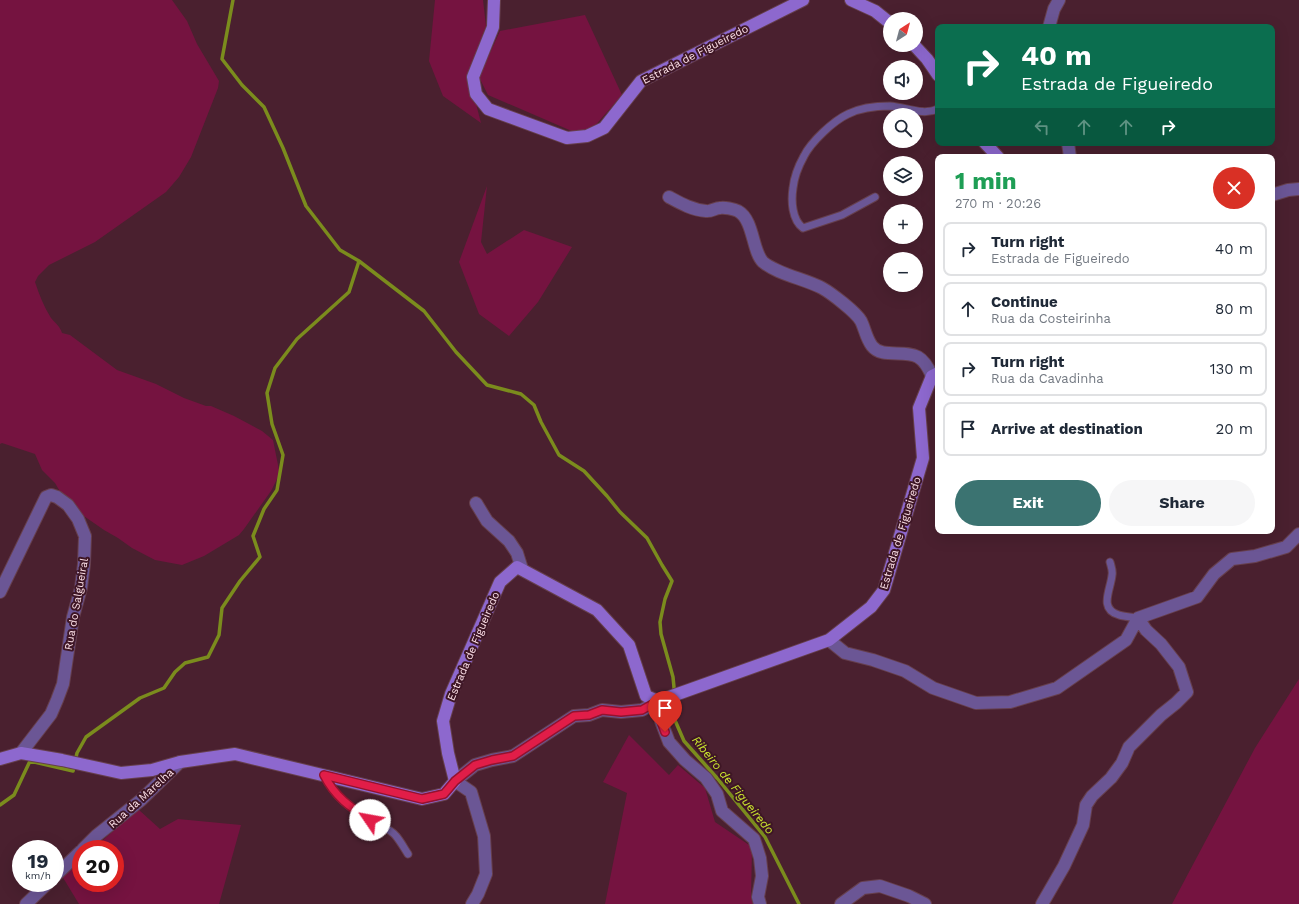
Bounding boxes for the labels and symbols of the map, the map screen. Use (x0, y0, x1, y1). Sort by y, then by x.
north arrow (883, 12, 923, 52)
street label: Estrada de Figueiredo (640, 22, 750, 87)
street label: Estrada de Figueiredo (877, 475, 924, 591)
street label: Rua do Salgueiral (62, 556, 91, 651)
street label: Estrada de Figueiredo (445, 590, 502, 703)
pin (648, 691, 682, 732)
water label: Ribeiro de Figueiredo (689, 733, 777, 837)
street label: Rua da Marelha (106, 766, 177, 831)
position arrow (349, 799, 391, 841)
speed limit sign: 20 (72, 840, 124, 892)

